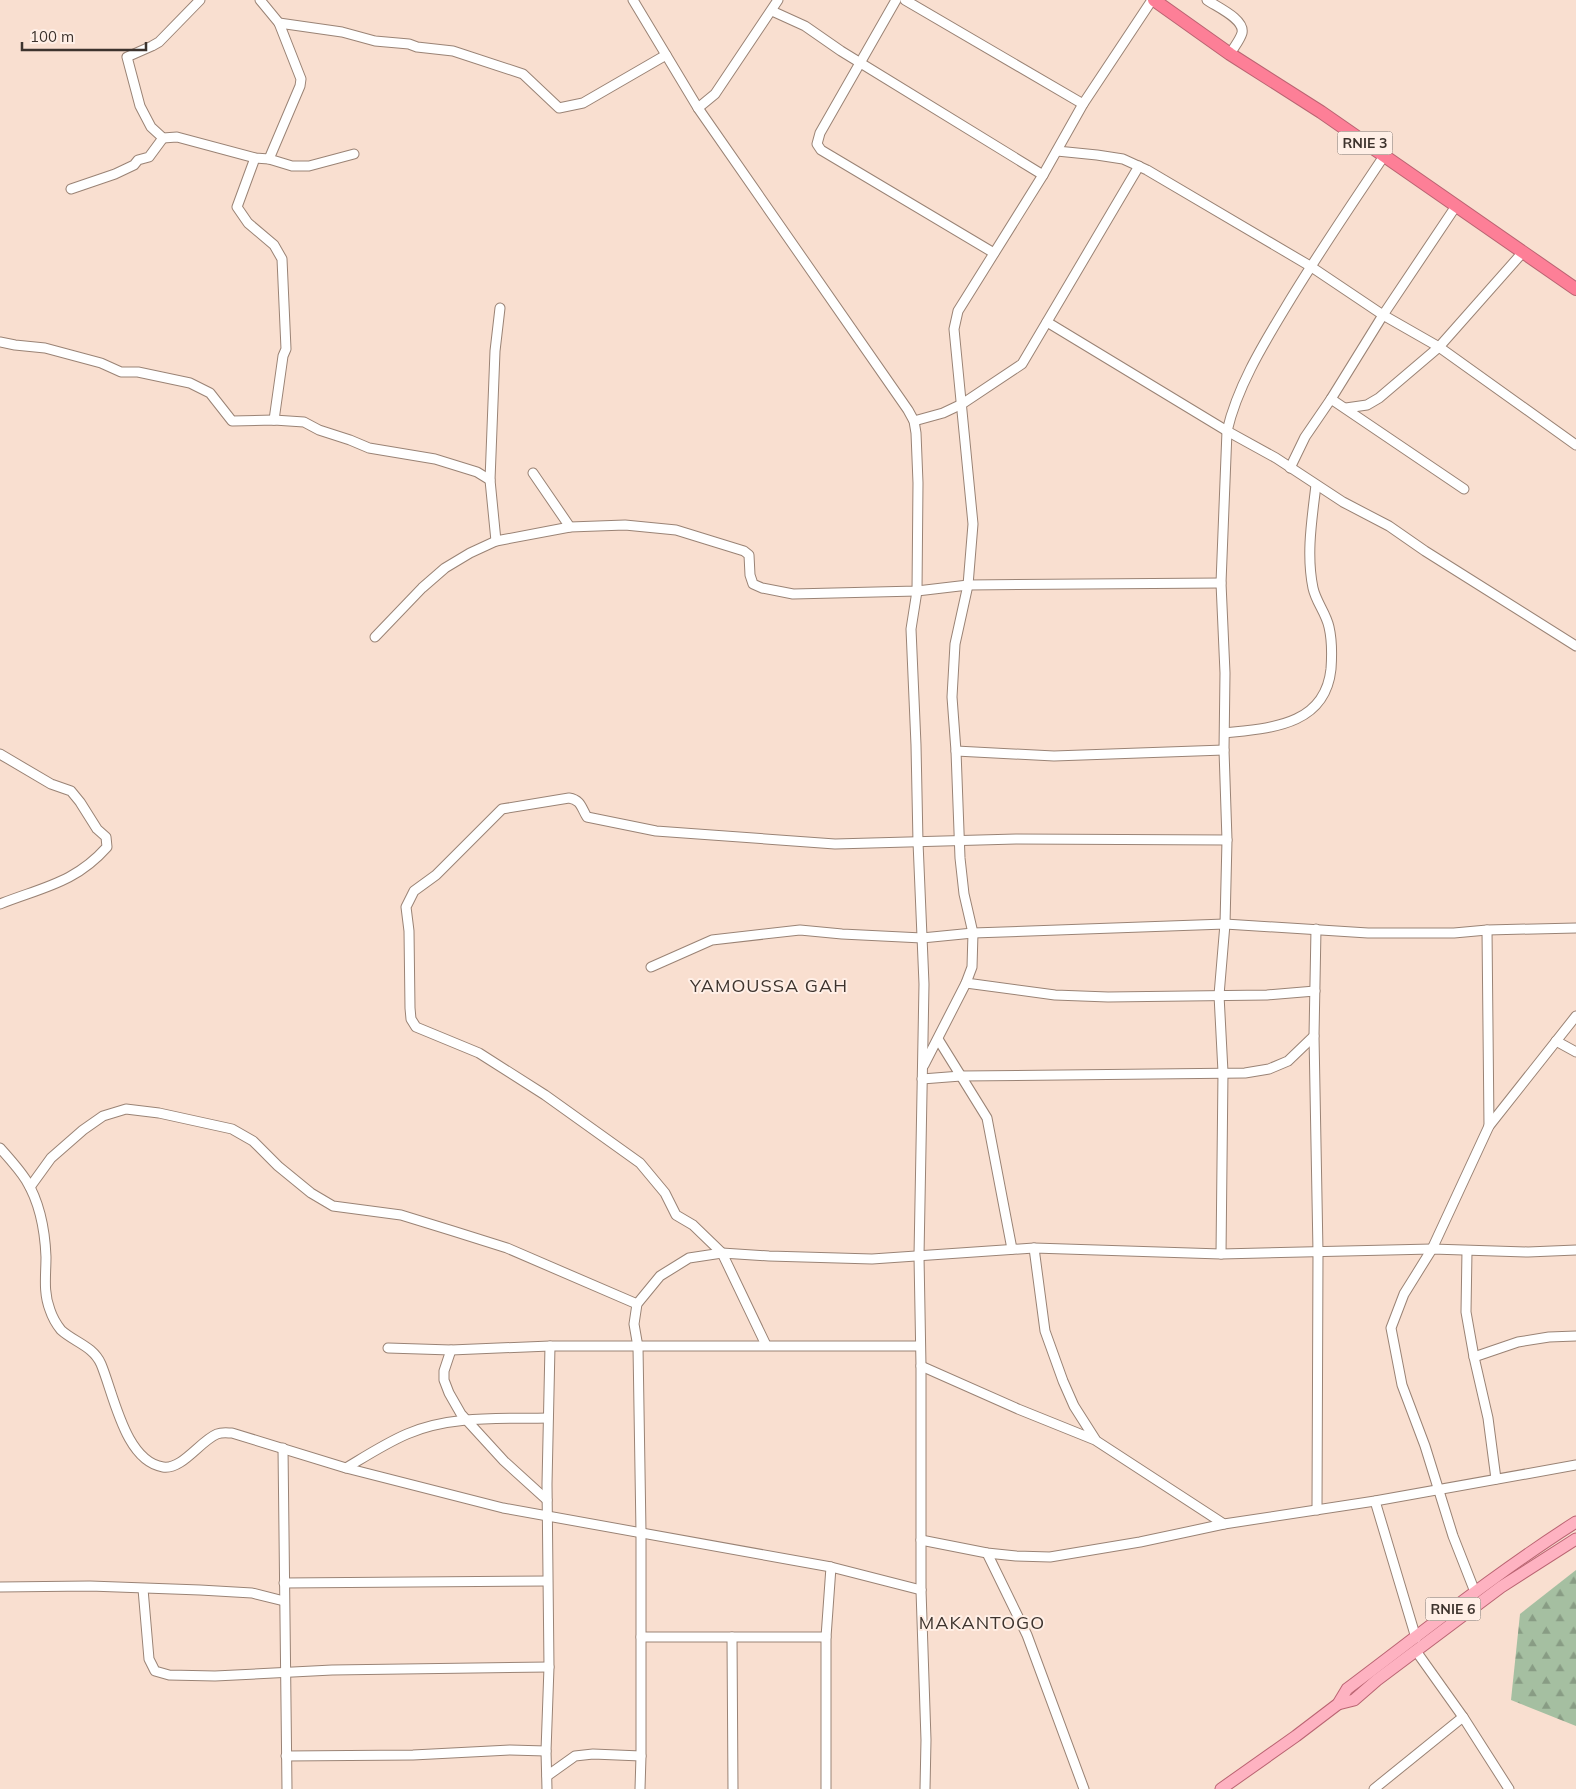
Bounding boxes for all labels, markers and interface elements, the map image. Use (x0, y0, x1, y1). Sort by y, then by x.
scale bar (22, 20, 146, 52)
text: 100 m (30, 27, 74, 46)
road number: RNIE 3 (1338, 132, 1392, 154)
district label: YAMOUSSA GAH (689, 974, 848, 997)
road number: RNIE 6 (1426, 1598, 1480, 1620)
district label: MAKANTOGO (919, 1611, 1045, 1634)

